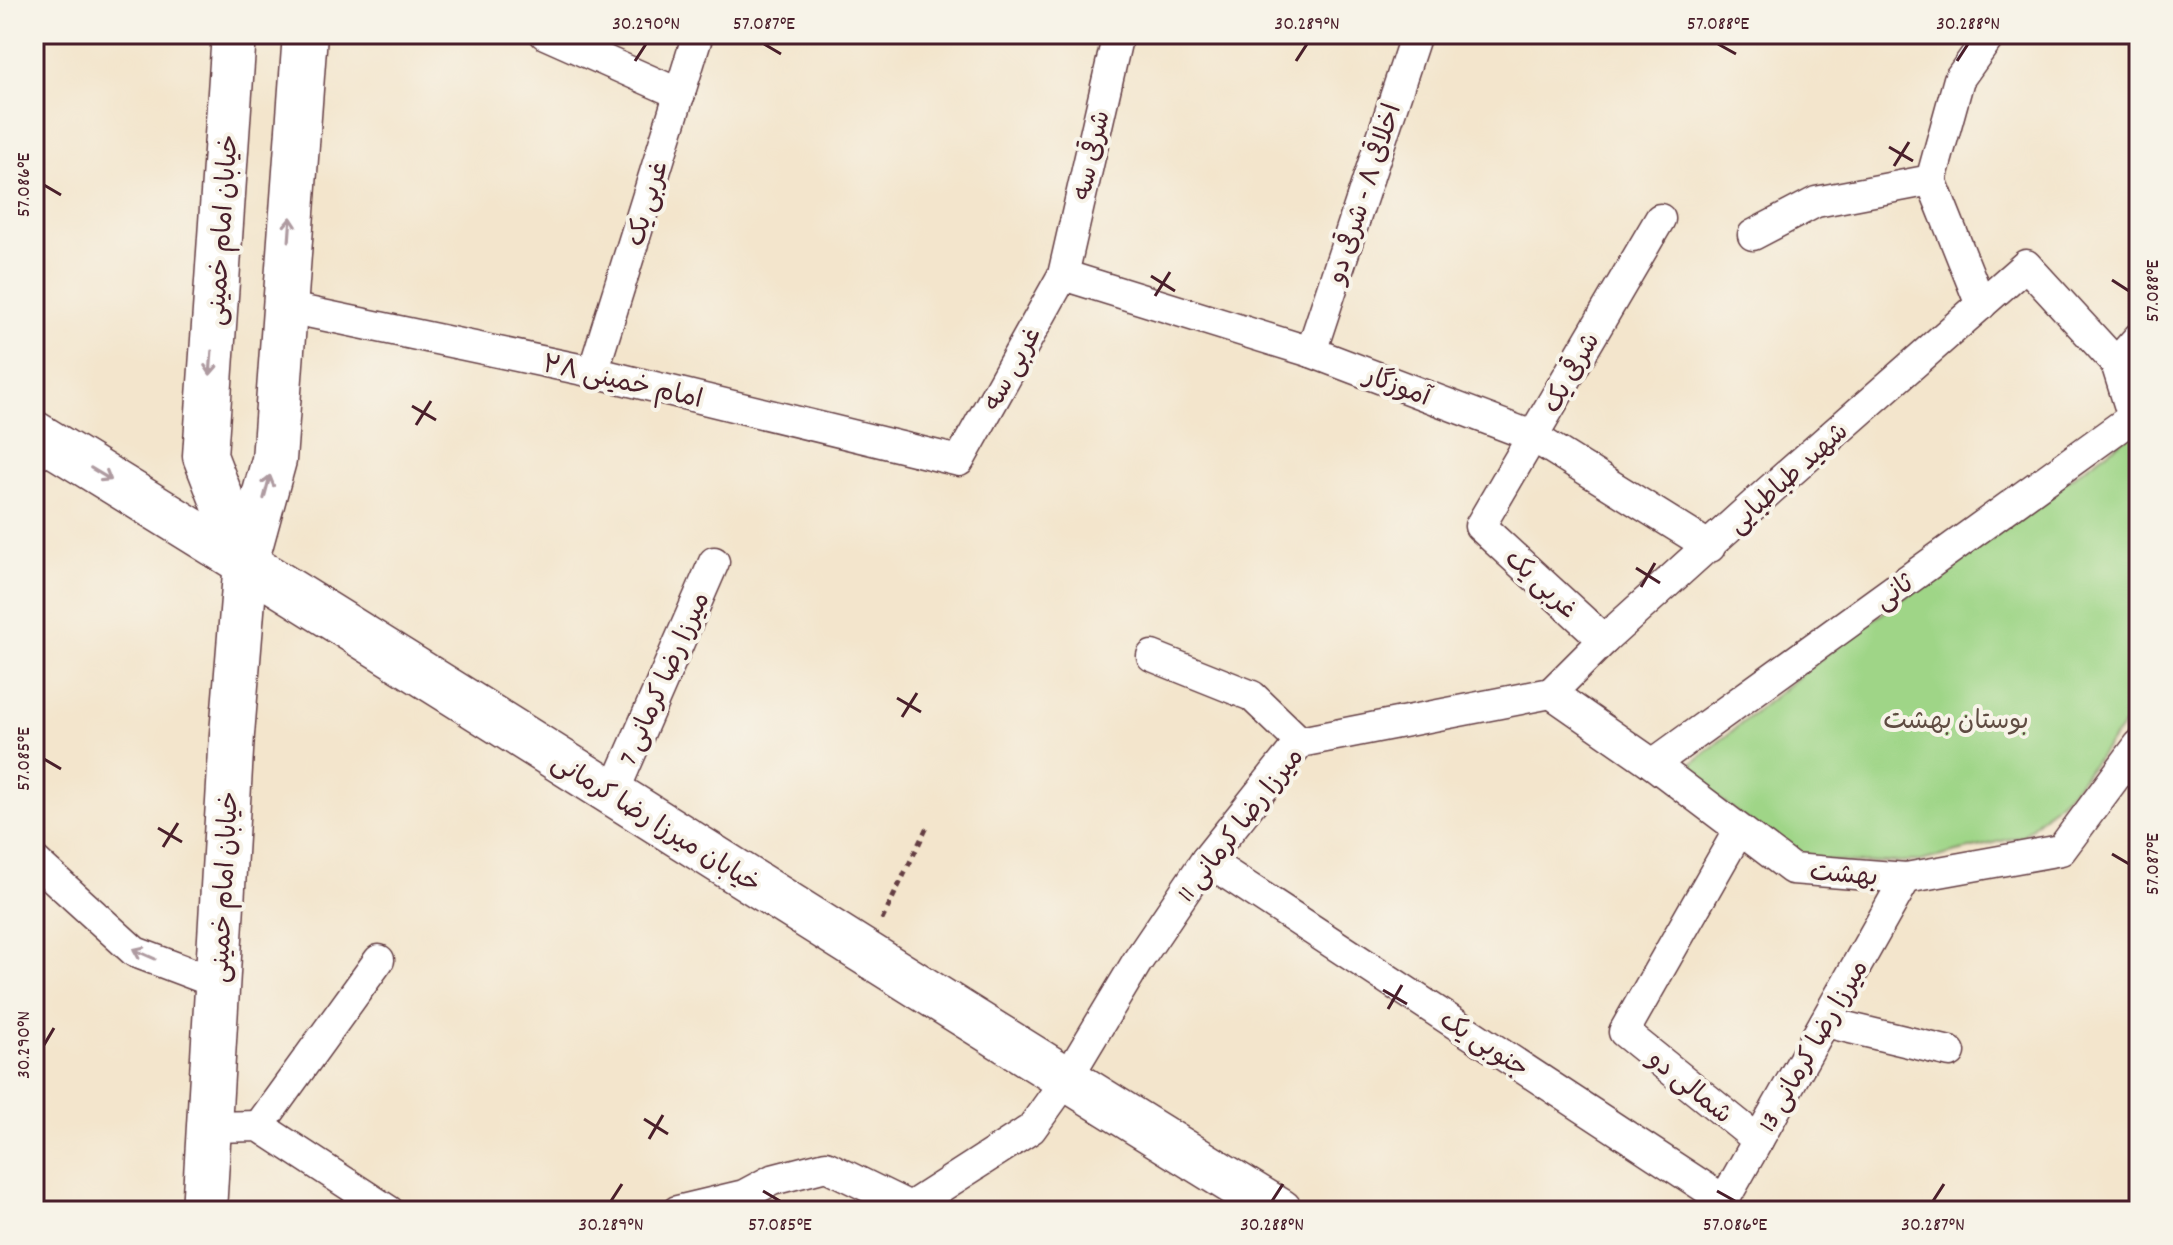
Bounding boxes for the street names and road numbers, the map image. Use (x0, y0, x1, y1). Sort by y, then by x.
street label: اخلاقی ۸ - شرقی دو (1318, 99, 1413, 291)
street label: شرقی سه (1064, 107, 1122, 204)
street label: خیابان امام خمینی (199, 133, 250, 327)
street label: غربی یک (619, 157, 680, 251)
street label: غربی سه (976, 321, 1052, 418)
street label: شرقی یک (1534, 326, 1611, 421)
street label: امام خمینی ۲۸ (539, 347, 706, 420)
street label: آموزگار (1356, 358, 1437, 418)
street label: شهید طباطبایی (1721, 415, 1858, 544)
street label: غربی یک (1495, 542, 1584, 629)
street label: ثانی (1868, 566, 1923, 621)
street label: میرزا رضا کرمانی 7 (611, 587, 721, 772)
street label: میرزا رضا کرمانی 11 (1170, 741, 1314, 911)
street label: خیابان میرزا رضا کرمانی (543, 746, 767, 904)
street label: خیابان امام خمینی (203, 791, 250, 984)
street label: بهشت (1808, 855, 1879, 898)
street label: میرزا رضا کرمانی 13 (1751, 954, 1879, 1140)
street label: جنوبی یک (1431, 1003, 1535, 1089)
street label: شمالی دو (1637, 1042, 1739, 1134)

